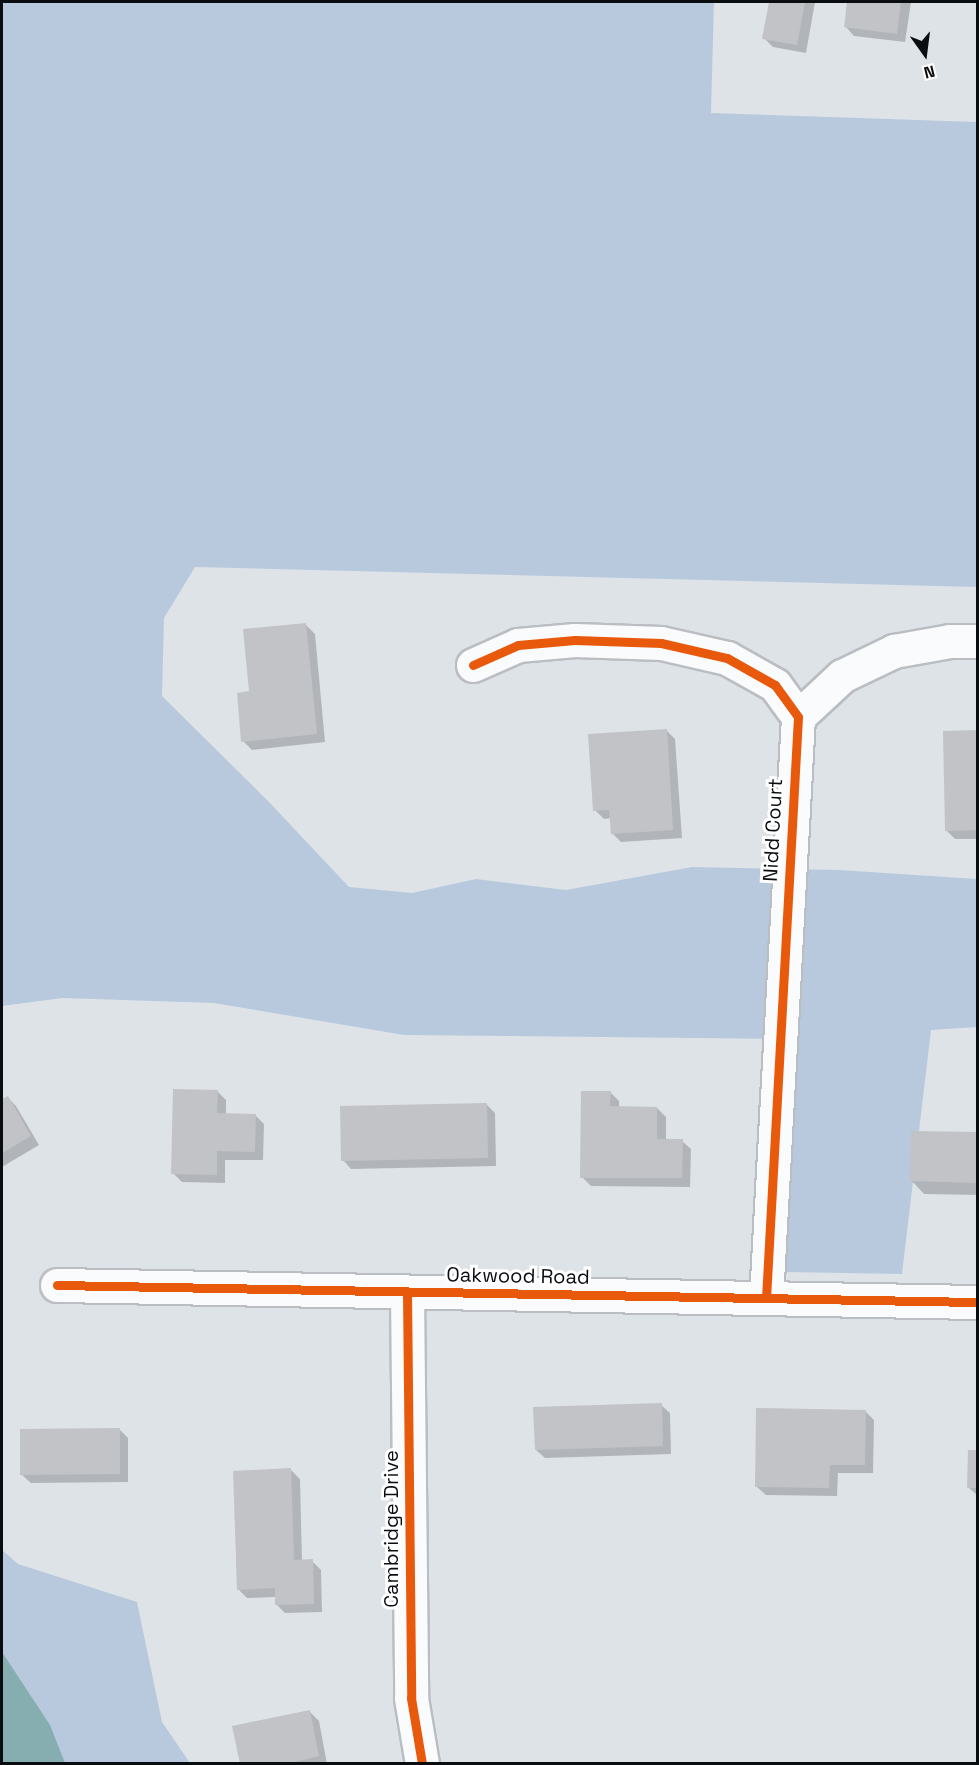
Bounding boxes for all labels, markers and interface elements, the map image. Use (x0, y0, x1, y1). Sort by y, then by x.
north arrow (895, 24, 955, 84)
text: N (922, 60, 937, 83)
street label: Nidd Court (758, 778, 788, 882)
street label: Oakwood Road (446, 1263, 590, 1289)
street label: Cambridge Drive (379, 1450, 403, 1608)

